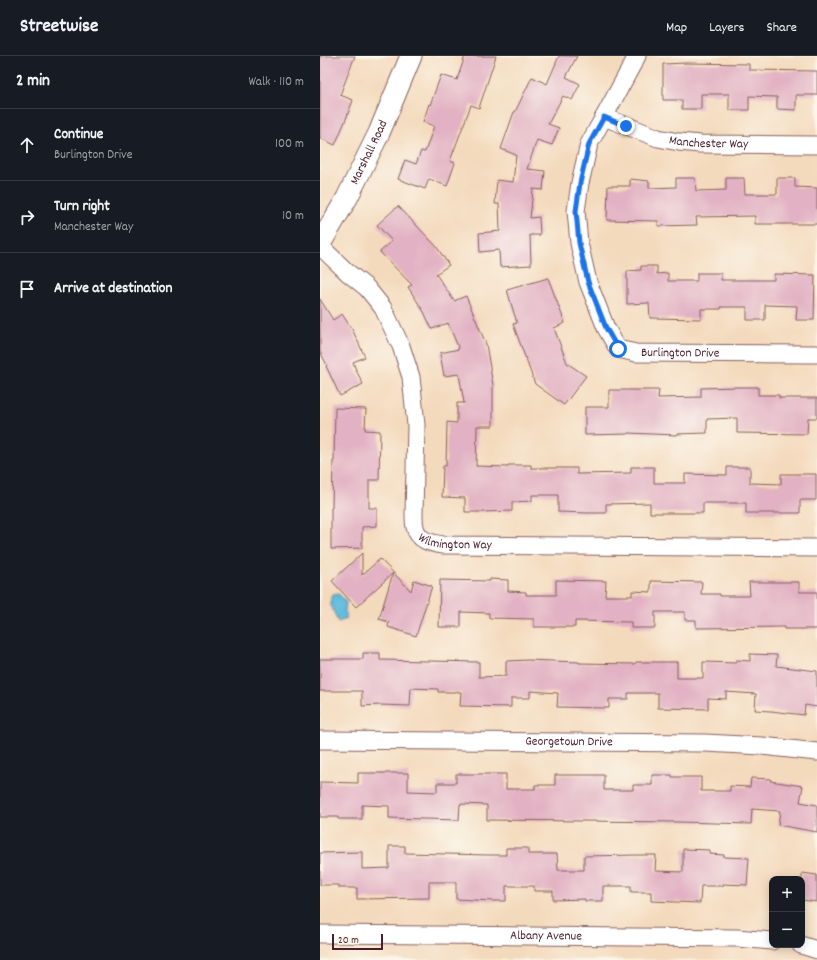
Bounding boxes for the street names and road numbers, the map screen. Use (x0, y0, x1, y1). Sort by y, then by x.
street label: Marshall Road (345, 117, 393, 188)
street label: Manchester Way (667, 131, 749, 154)
street label: Burlington Drive (641, 344, 720, 363)
street label: Wilmington Way (414, 529, 493, 555)
street label: Georgetown Drive (525, 732, 613, 752)
street label: Albany Avenue (510, 926, 582, 946)

